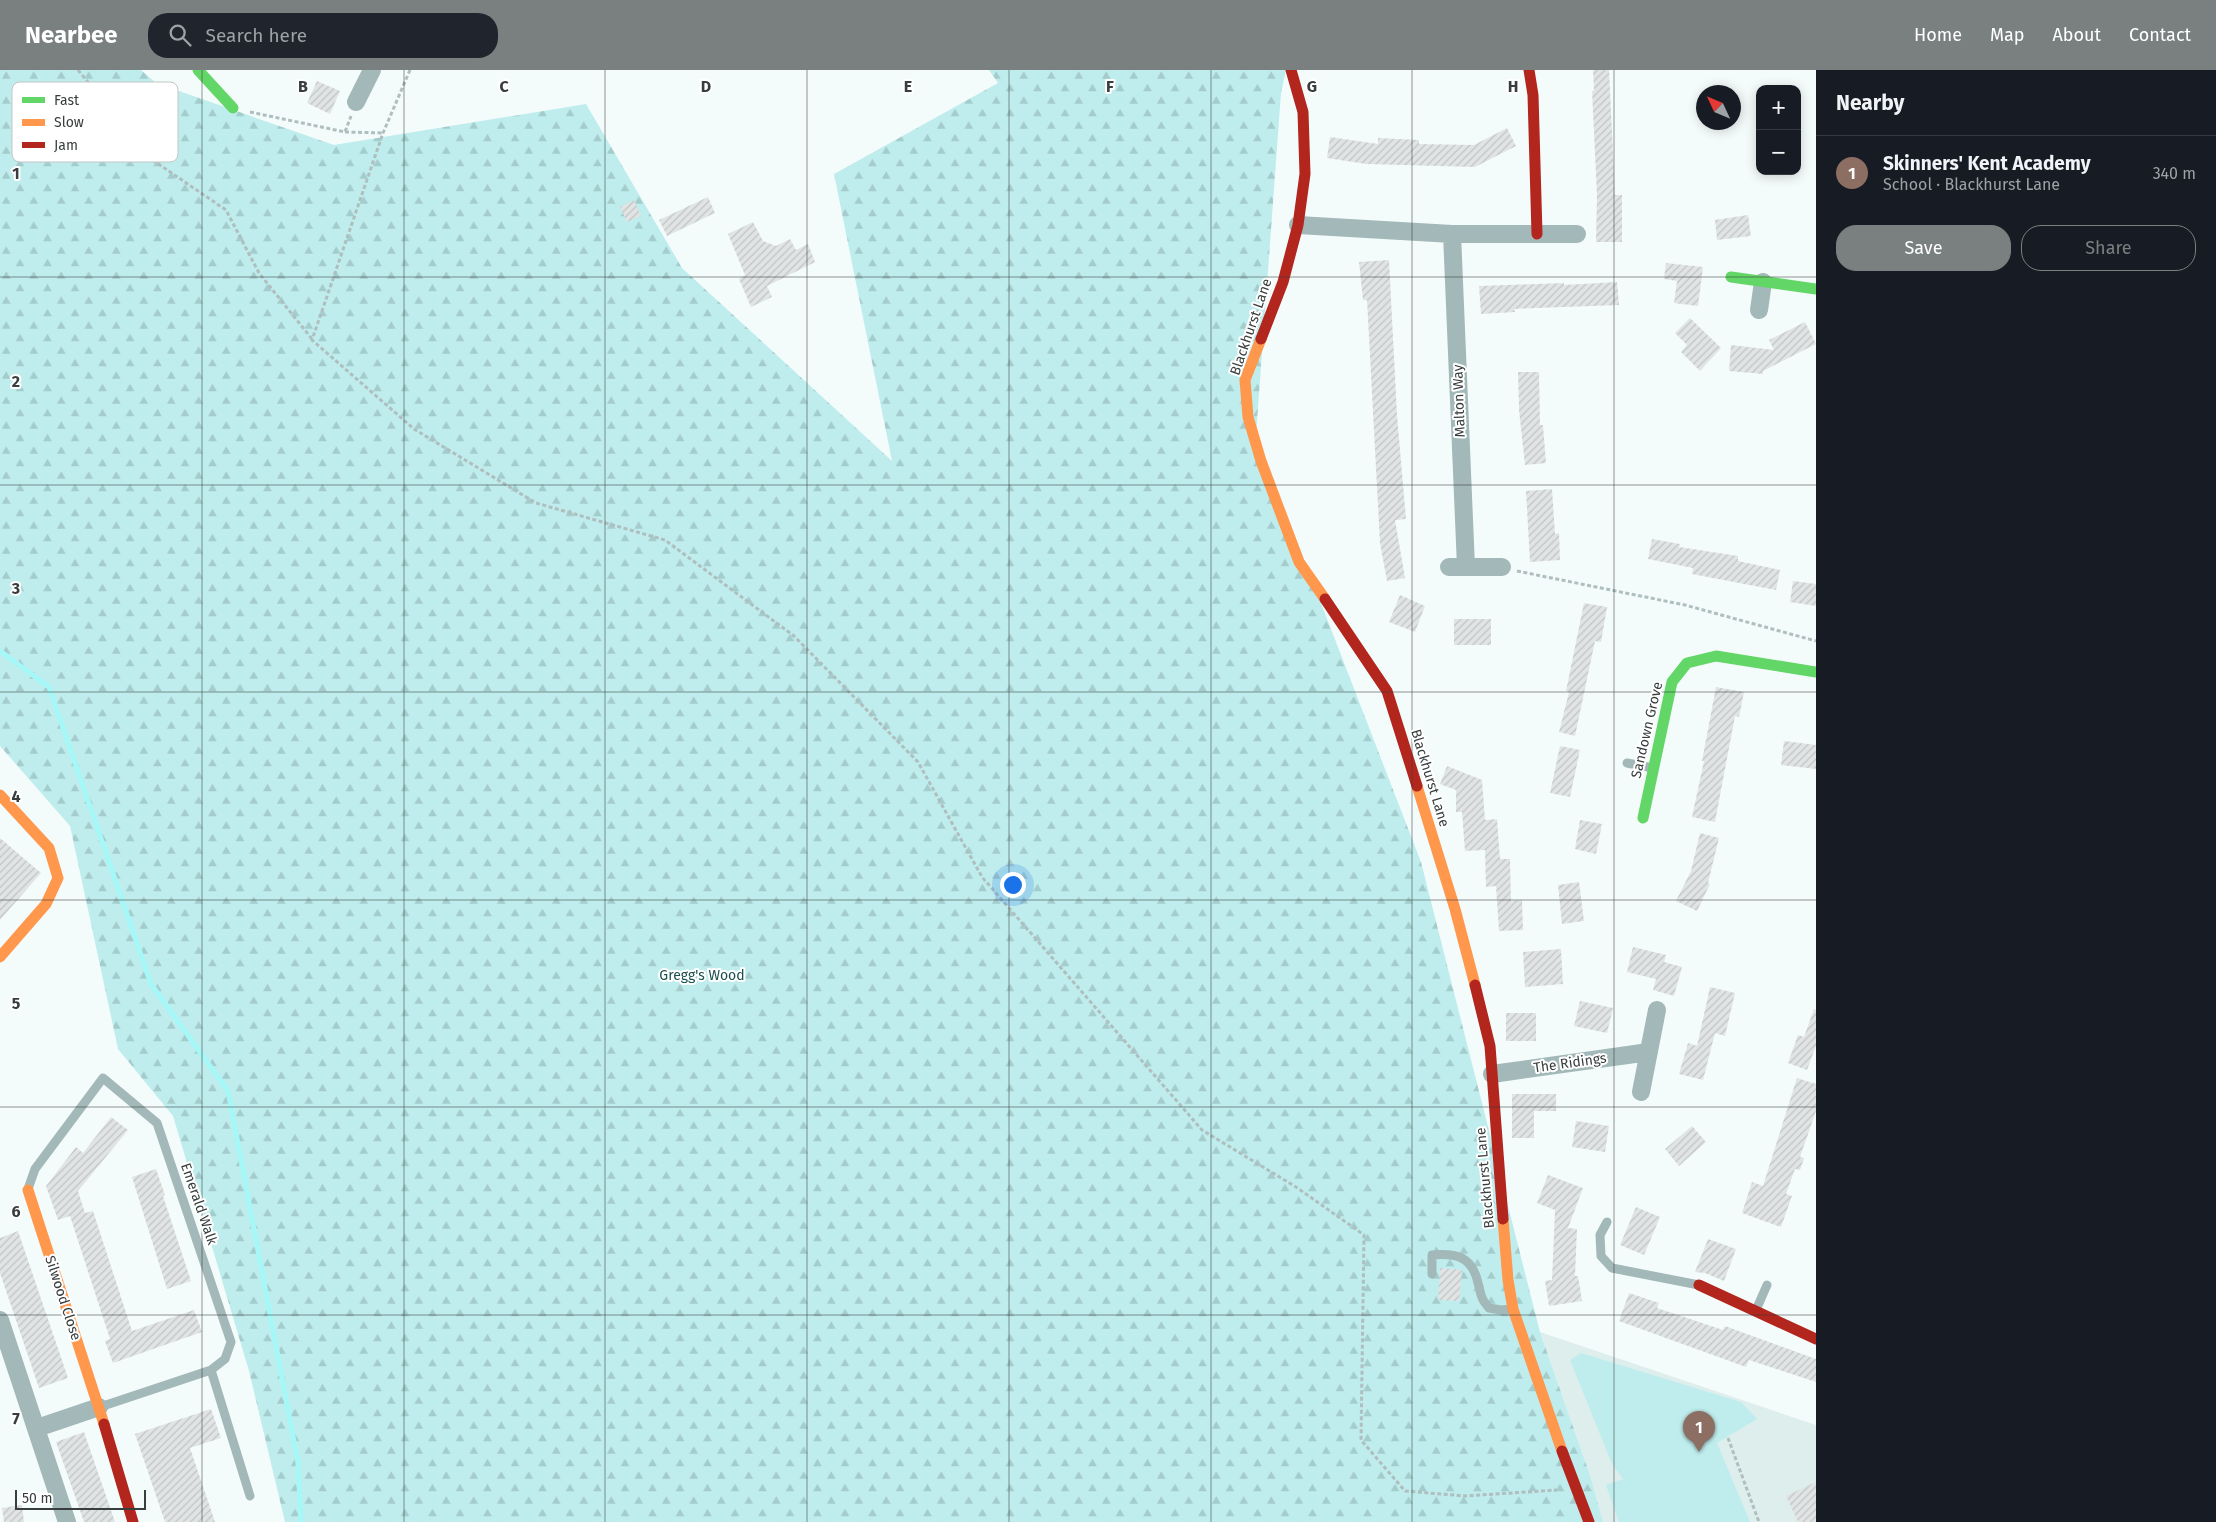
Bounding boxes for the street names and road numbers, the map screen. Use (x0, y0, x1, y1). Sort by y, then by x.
street label: Blackhurst Lane (1226, 276, 1276, 378)
street label: Malton Way (1449, 364, 1469, 438)
street label: Sandown Grove (1628, 680, 1666, 780)
street label: Blackhurst Lane (1407, 727, 1453, 829)
street label: The Ridings (1532, 1049, 1608, 1077)
street label: Blackhurst Lane (1472, 1127, 1498, 1229)
street label: Emerald Walk (177, 1161, 221, 1248)
street label: Silwood Close (41, 1253, 85, 1343)

